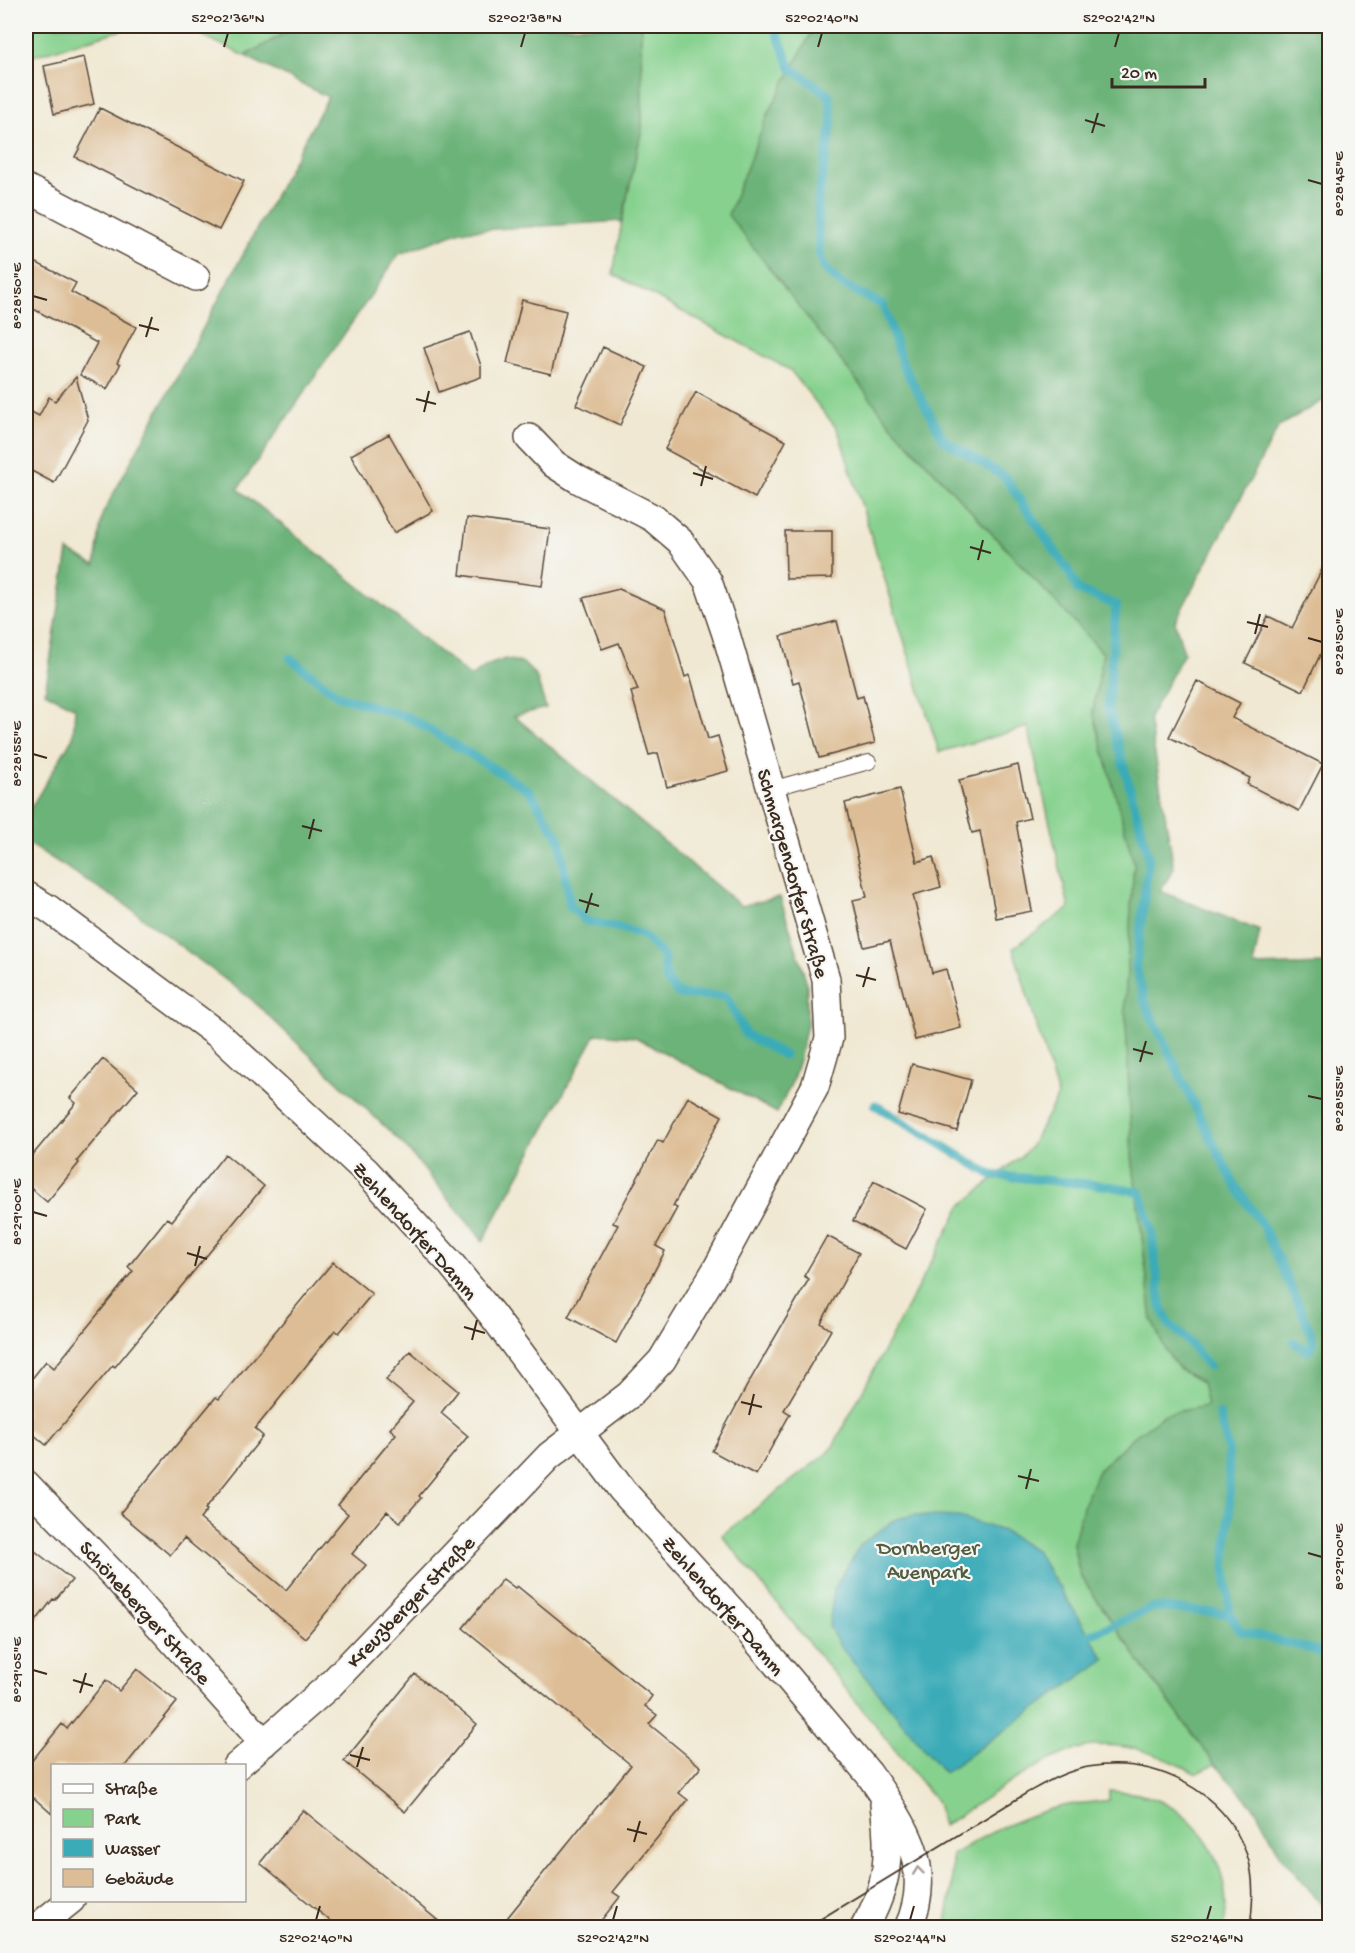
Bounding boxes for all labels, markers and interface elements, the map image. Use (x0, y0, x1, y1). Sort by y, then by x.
text: 52°02'36"N (191, 10, 265, 28)
text: 52°02'38"N (488, 10, 562, 28)
text: 52°02'40"N (785, 10, 859, 28)
text: 52°02'42"N (1083, 10, 1155, 28)
scale bar (1112, 51, 1205, 89)
text: 20 m (1121, 64, 1157, 85)
text: 8°28'45"E (1331, 151, 1349, 216)
text: 8°28'50"E (9, 262, 27, 329)
text: 8°28'50"E (1331, 608, 1349, 675)
text: 8°28'55"E (9, 720, 27, 787)
street label: Schmargendorfer Straße (749, 767, 833, 982)
text: 8°28'55"E (1331, 1065, 1349, 1132)
street label: Zehlendorfer Damm (345, 1158, 482, 1306)
text: 8°29'00"E (9, 1178, 27, 1245)
text: 8°29'00"E (1331, 1523, 1349, 1590)
street label: Kreuzberger Straße (343, 1531, 483, 1675)
street label: Zehlendorfer Damm (654, 1532, 789, 1682)
street label: Schöneberger Straße (72, 1537, 216, 1692)
park label: Dornberger Auenpark (875, 1538, 980, 1587)
text: 8°29'05"E (9, 1637, 27, 1703)
legend (51, 1764, 246, 1902)
text: Straße (105, 1780, 158, 1801)
text: Park (104, 1810, 141, 1831)
text: Wasser (105, 1840, 161, 1861)
one-way arrow (913, 1866, 925, 1876)
text: Gebäude (105, 1870, 174, 1891)
text: 52°02'40"N (279, 1930, 353, 1948)
text: 52°02'42"N (577, 1930, 649, 1948)
text: 52°02'44"N (874, 1930, 946, 1948)
text: 52°02'46"N (1171, 1930, 1243, 1948)

